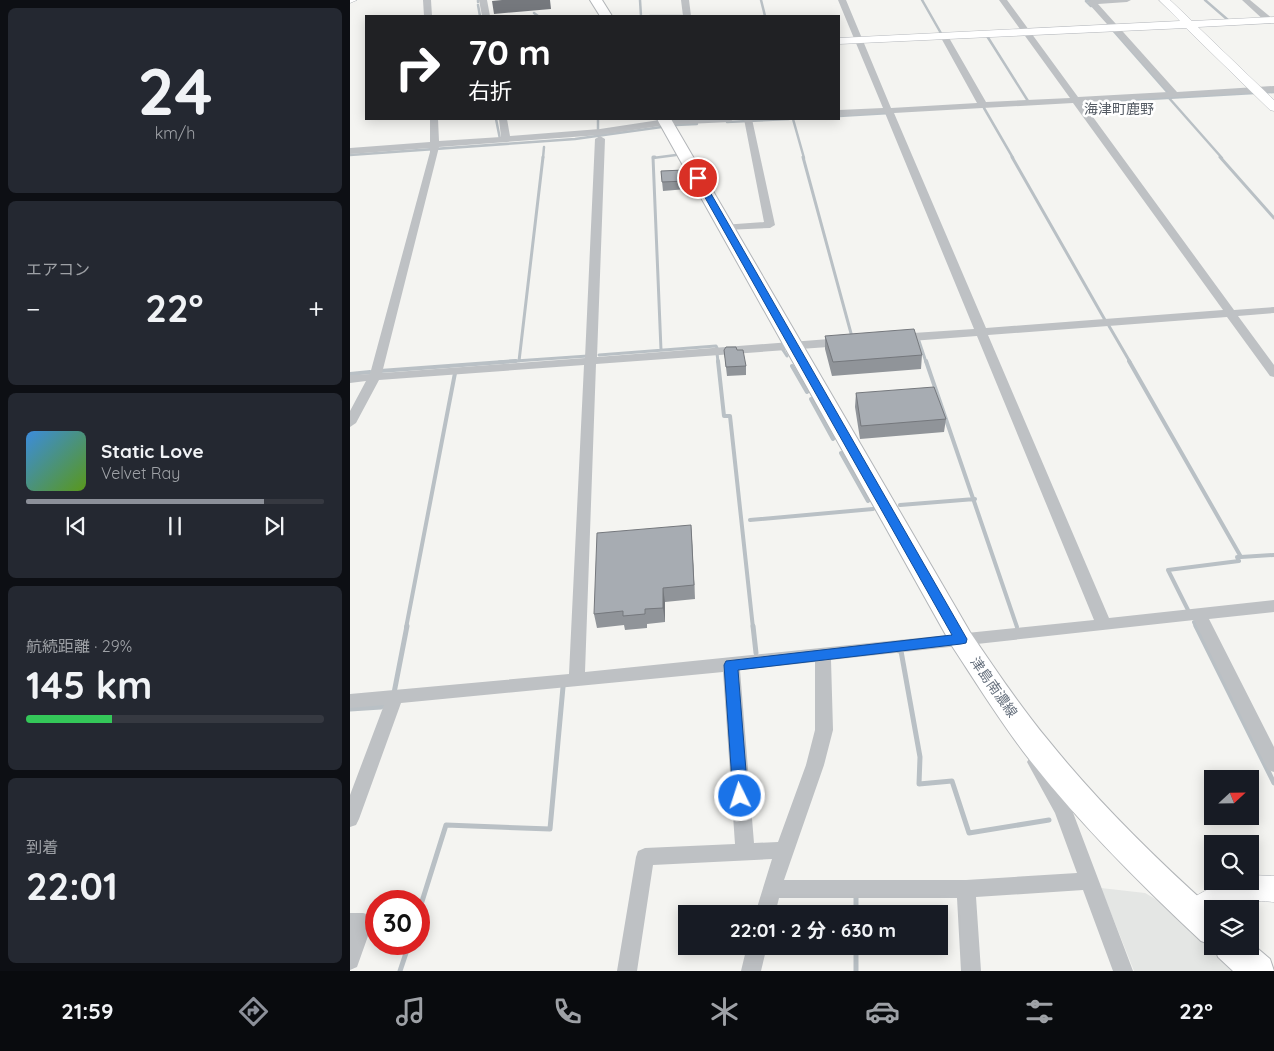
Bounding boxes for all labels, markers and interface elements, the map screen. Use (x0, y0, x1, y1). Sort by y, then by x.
text: 70 m (468, 30, 551, 74)
icon: right (385, 35, 450, 100)
text: 24 (137, 50, 213, 131)
text: 右折 (468, 77, 512, 105)
district label: 海津町鹿野 (1084, 100, 1154, 118)
text: km/h (155, 123, 195, 143)
pin (677, 157, 719, 199)
icon: arrive (684, 164, 712, 192)
text: エアコン (26, 259, 90, 279)
text: 22° (145, 284, 203, 332)
text: − (26, 291, 41, 326)
text: + (308, 291, 324, 326)
text: Static Love (101, 439, 204, 463)
text: Velvet Ray (101, 463, 180, 483)
icon: previous (62, 512, 90, 540)
icon: pause (161, 512, 189, 540)
icon: next (260, 512, 288, 540)
text: 航続距離 · 29% (26, 636, 132, 656)
street label: 津島南濃線 (967, 653, 1021, 721)
text: 145 km (26, 661, 152, 709)
position arrow (713, 769, 765, 821)
north arrow (1204, 770, 1259, 825)
map controls (1204, 770, 1259, 955)
button: search (1204, 835, 1259, 890)
text: 到着 (26, 837, 58, 857)
text: 22:01 (26, 862, 118, 910)
speed limit sign: 30 (365, 890, 430, 955)
button: layers (1204, 900, 1259, 955)
text: 22:01 · 2 分 · 630 m (730, 918, 896, 942)
icon: directions (236, 994, 271, 1029)
icon: music (393, 994, 428, 1029)
icon: phone (550, 994, 585, 1029)
icon: climate (707, 994, 742, 1029)
icon: car (865, 994, 900, 1029)
icon: filters (1022, 994, 1057, 1029)
text: 21:59 (61, 997, 113, 1025)
text: 22° (1179, 997, 1213, 1025)

